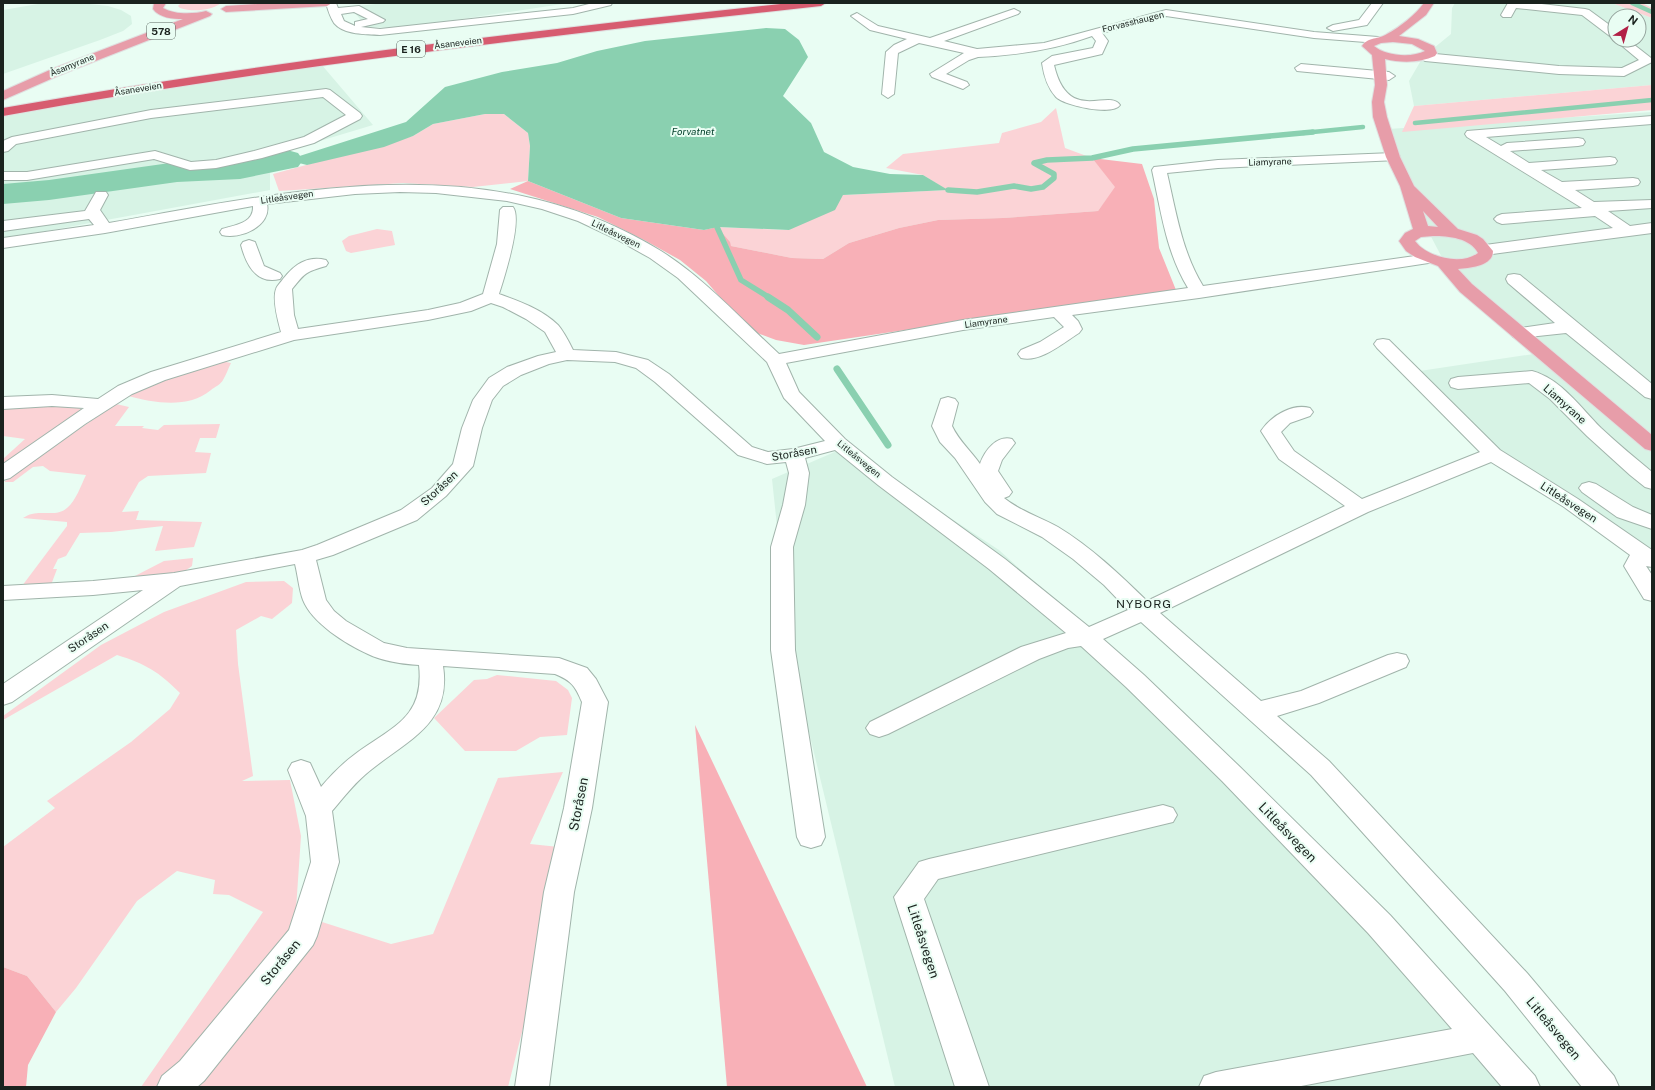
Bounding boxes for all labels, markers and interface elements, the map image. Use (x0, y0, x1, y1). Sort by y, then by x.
street label: Forvasshaugen (1101, 8, 1165, 35)
north arrow (1607, 8, 1647, 48)
text: N (1626, 13, 1640, 27)
road number: 578 (147, 23, 175, 39)
street label: Åsaneveien (433, 33, 482, 51)
road number: E 16 (397, 41, 425, 57)
street label: Åsamyrane (48, 50, 96, 78)
street label: Åsaneveien (113, 78, 163, 98)
water label: Forvatnet (671, 125, 715, 137)
street label: Liamyrane (1248, 155, 1292, 168)
street label: Litleåsvegen (260, 187, 314, 206)
street label: Litleåsvegen (590, 217, 643, 250)
street label: Liamyrane (964, 313, 1008, 330)
street label: Liamyrane (1541, 382, 1589, 426)
street label: Litleåsvegen (835, 438, 883, 480)
street label: Storåsen (770, 443, 818, 463)
street label: Storåsen (418, 468, 460, 508)
street label: Litleåsvegen (1538, 479, 1600, 525)
district label: NYBORG (1116, 597, 1172, 611)
street label: Storåsen (66, 619, 110, 655)
street label: Storåsen (566, 776, 591, 832)
street label: Litleåsvegen (1256, 799, 1320, 865)
street label: Litleåsvegen (905, 902, 943, 980)
street label: Storåsen (258, 937, 303, 988)
street label: Litleåsvegen (1523, 994, 1584, 1063)

